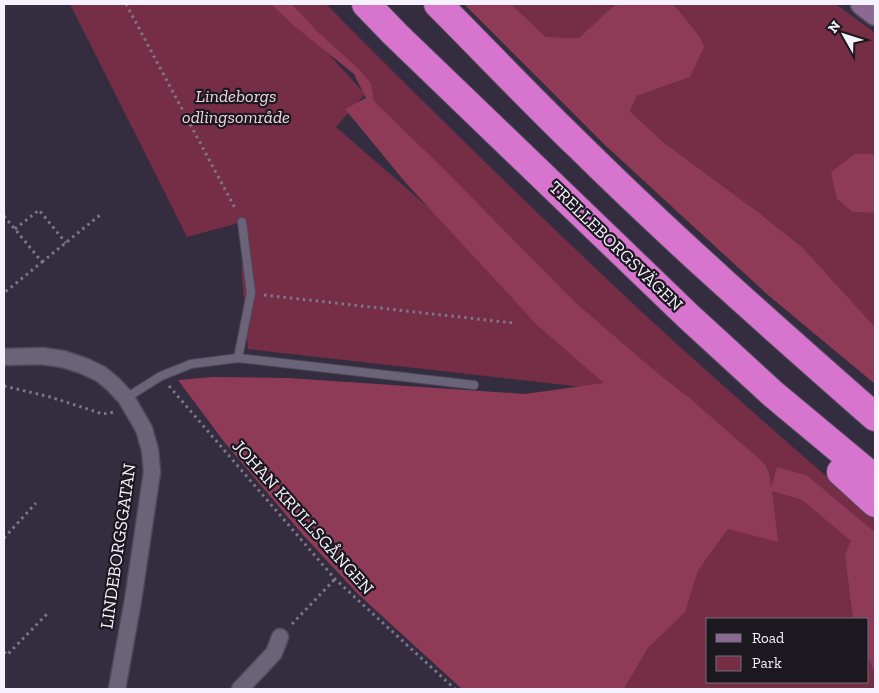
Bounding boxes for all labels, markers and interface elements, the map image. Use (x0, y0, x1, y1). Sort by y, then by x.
north arrow (819, 10, 869, 60)
text: N (824, 17, 844, 37)
park label: Lindeborgs odlingsområde (182, 85, 290, 128)
street label: TRELLEBORGSVÄGEN (544, 176, 688, 316)
street label: JOHAN KRULLSGÅNGEN (227, 435, 379, 599)
street label: LINDEBORGSGATAN (96, 462, 140, 630)
legend (706, 618, 869, 683)
text: Road (752, 629, 785, 647)
text: Park (752, 654, 782, 672)

